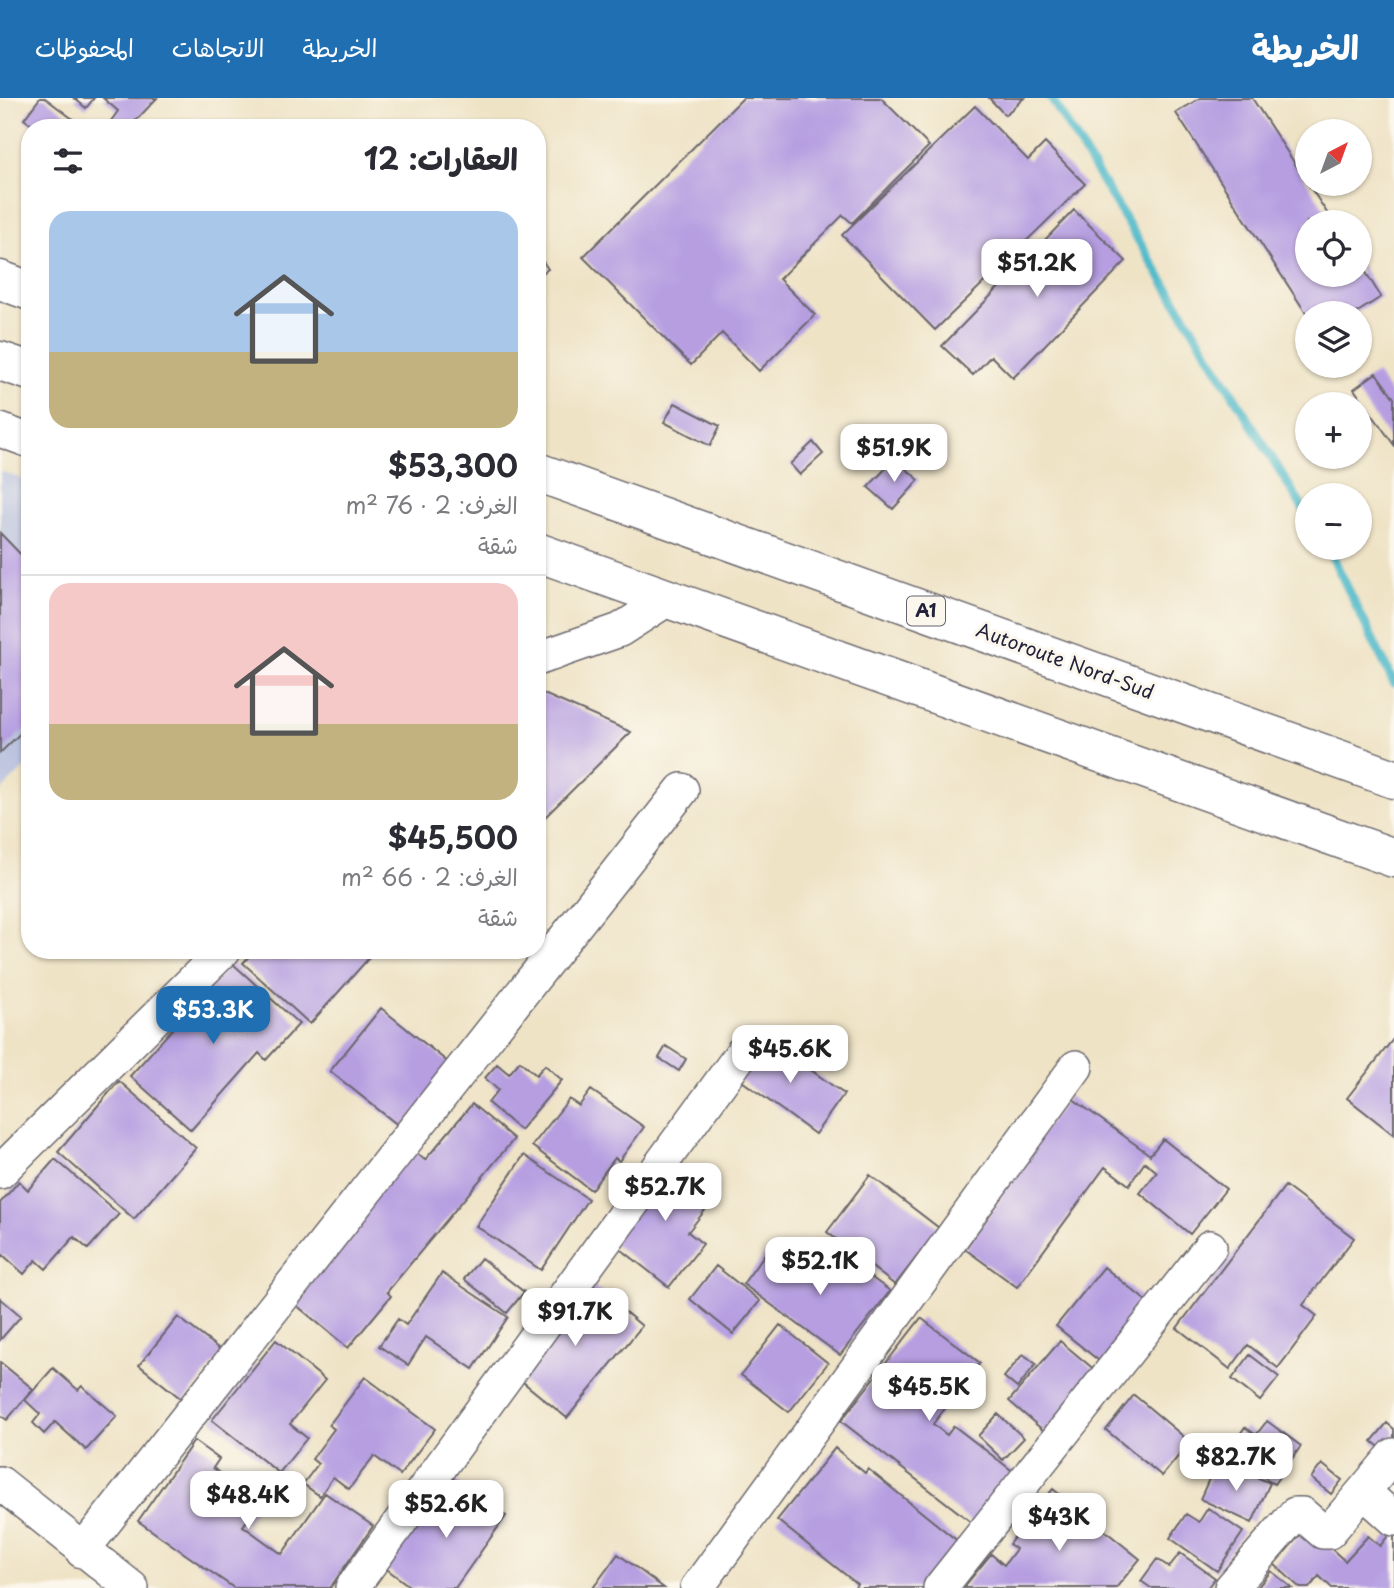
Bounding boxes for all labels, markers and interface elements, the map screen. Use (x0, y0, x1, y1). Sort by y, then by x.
text: الخريطة (1252, 21, 1359, 71)
text: المحفوظات (35, 29, 134, 65)
text: الاتجاهات (172, 29, 265, 65)
text: الخريطة (303, 29, 377, 65)
north arrow (1295, 119, 1372, 196)
map controls (1295, 119, 1372, 560)
text: العقارات: 12 (364, 135, 518, 180)
icon: filters (49, 142, 87, 180)
button: locate (1295, 210, 1372, 287)
pin: $51.2K (980, 240, 1094, 299)
text: $51.2K (997, 244, 1077, 279)
icon: home (221, 256, 347, 382)
button: layers (1295, 301, 1372, 378)
button: + (1295, 392, 1372, 469)
pin: $51.9K (837, 424, 951, 484)
text: $51.9K (856, 429, 932, 464)
text: $53,300 (388, 442, 518, 487)
button: − (1295, 483, 1372, 560)
text: الغرف: 2 · 76 m² (346, 487, 518, 522)
text: شقة (478, 527, 518, 562)
road number: A1 (907, 597, 945, 626)
street label: Autoroute Nord-Sud (973, 615, 1158, 705)
icon: home (221, 628, 347, 754)
text: $45,500 (388, 814, 518, 859)
text: الغرف: 2 · 66 m² (341, 859, 518, 894)
text: شقة (478, 899, 518, 934)
pin: $53.3K (156, 986, 270, 1046)
text: $53.3K (172, 991, 254, 1026)
pin: $45.6K (733, 1026, 847, 1085)
text: $45.6K (748, 1030, 832, 1065)
pin: $52.7K (608, 1164, 722, 1223)
text: $52.7K (624, 1168, 706, 1203)
pin: $52.1K (763, 1238, 877, 1297)
text: $52.1K (781, 1242, 859, 1277)
pin: $91.7K (518, 1288, 632, 1348)
text: $91.7K (537, 1293, 613, 1328)
pin: $45.5K (872, 1364, 986, 1423)
text: $45.5K (888, 1368, 970, 1403)
pin: $82.7K (1179, 1434, 1293, 1493)
text: $82.7K (1196, 1438, 1276, 1473)
pin: $48.4K (191, 1472, 305, 1531)
text: $48.4K (206, 1476, 290, 1511)
pin: $52.6K (389, 1480, 503, 1540)
text: $52.6K (404, 1485, 488, 1520)
pin: $43K (1018, 1494, 1100, 1553)
text: $43K (1028, 1498, 1090, 1533)

